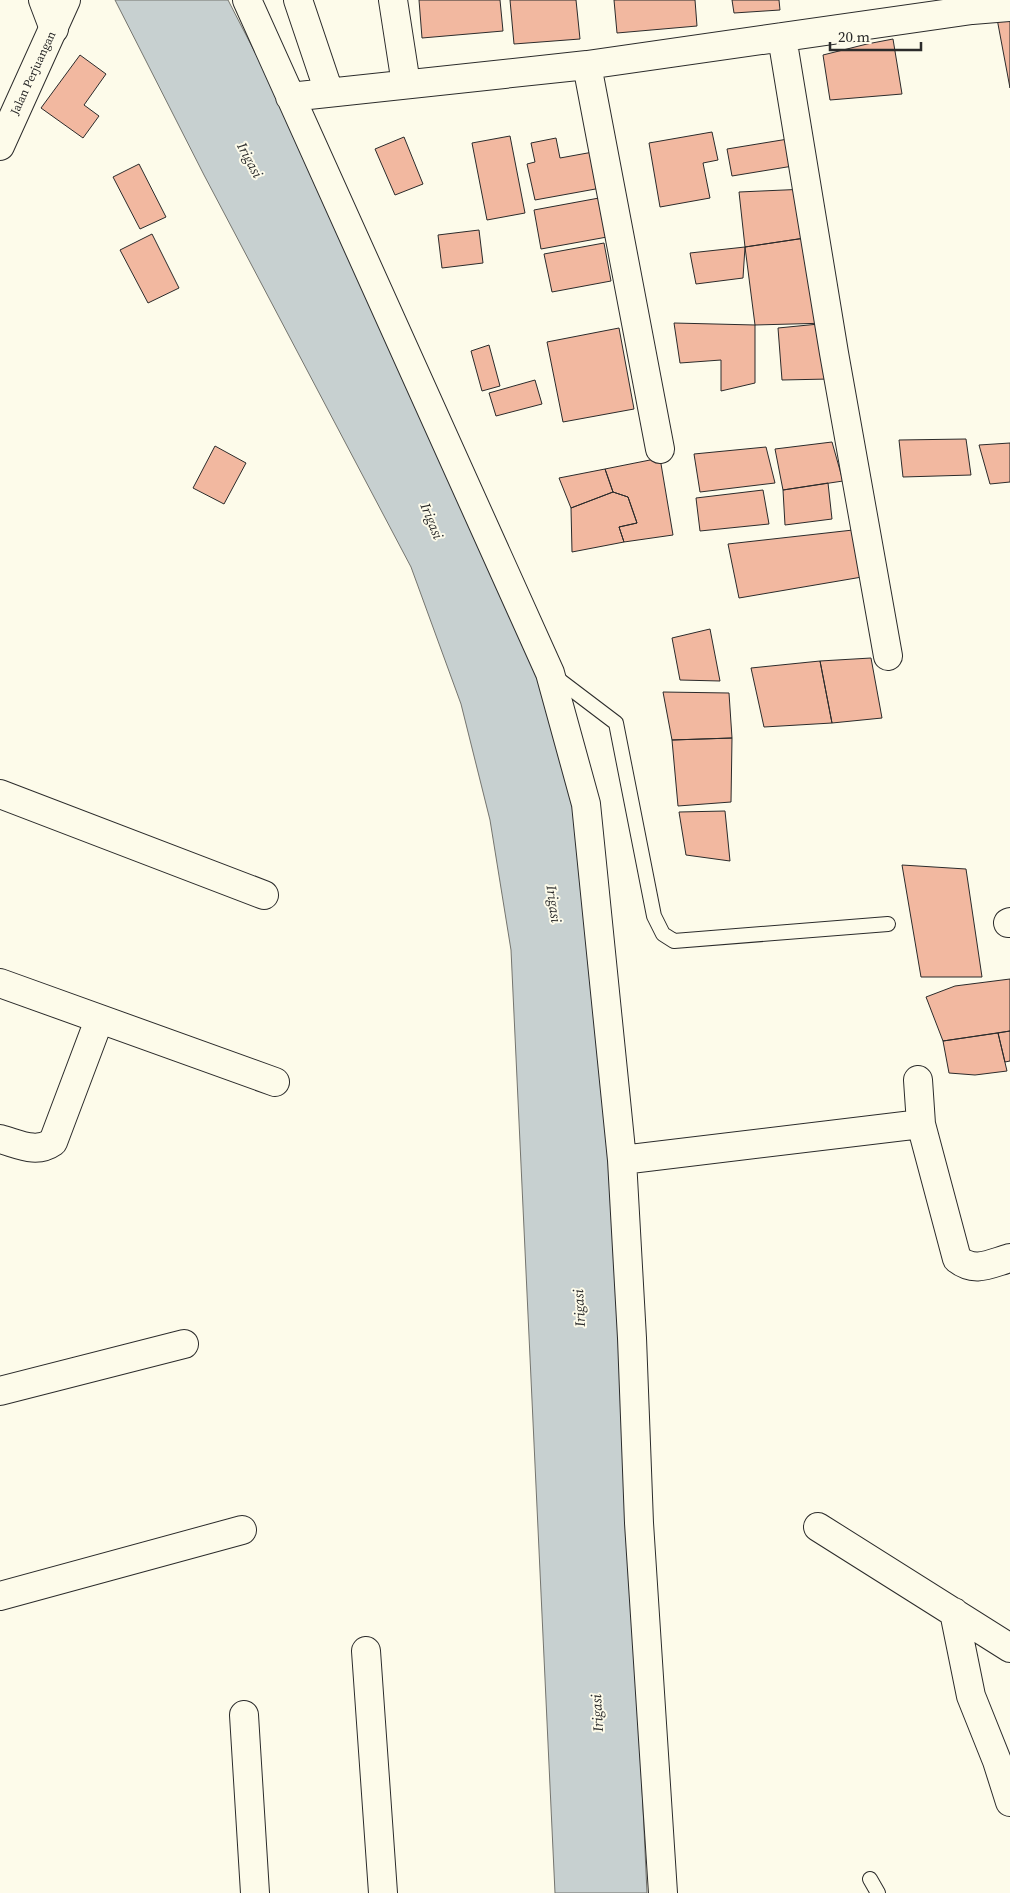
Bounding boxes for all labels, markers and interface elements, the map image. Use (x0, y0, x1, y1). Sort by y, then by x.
scale bar (830, 20, 921, 52)
text: 20 m (838, 26, 870, 47)
street label: Jalan Perjuangan (6, 28, 59, 118)
water label: Irigasi (232, 138, 268, 182)
water label: Irigasi (415, 499, 449, 543)
water label: Irigasi (541, 883, 567, 925)
water label: Irigasi (568, 1288, 590, 1328)
water label: Irigasi (586, 1693, 608, 1733)

